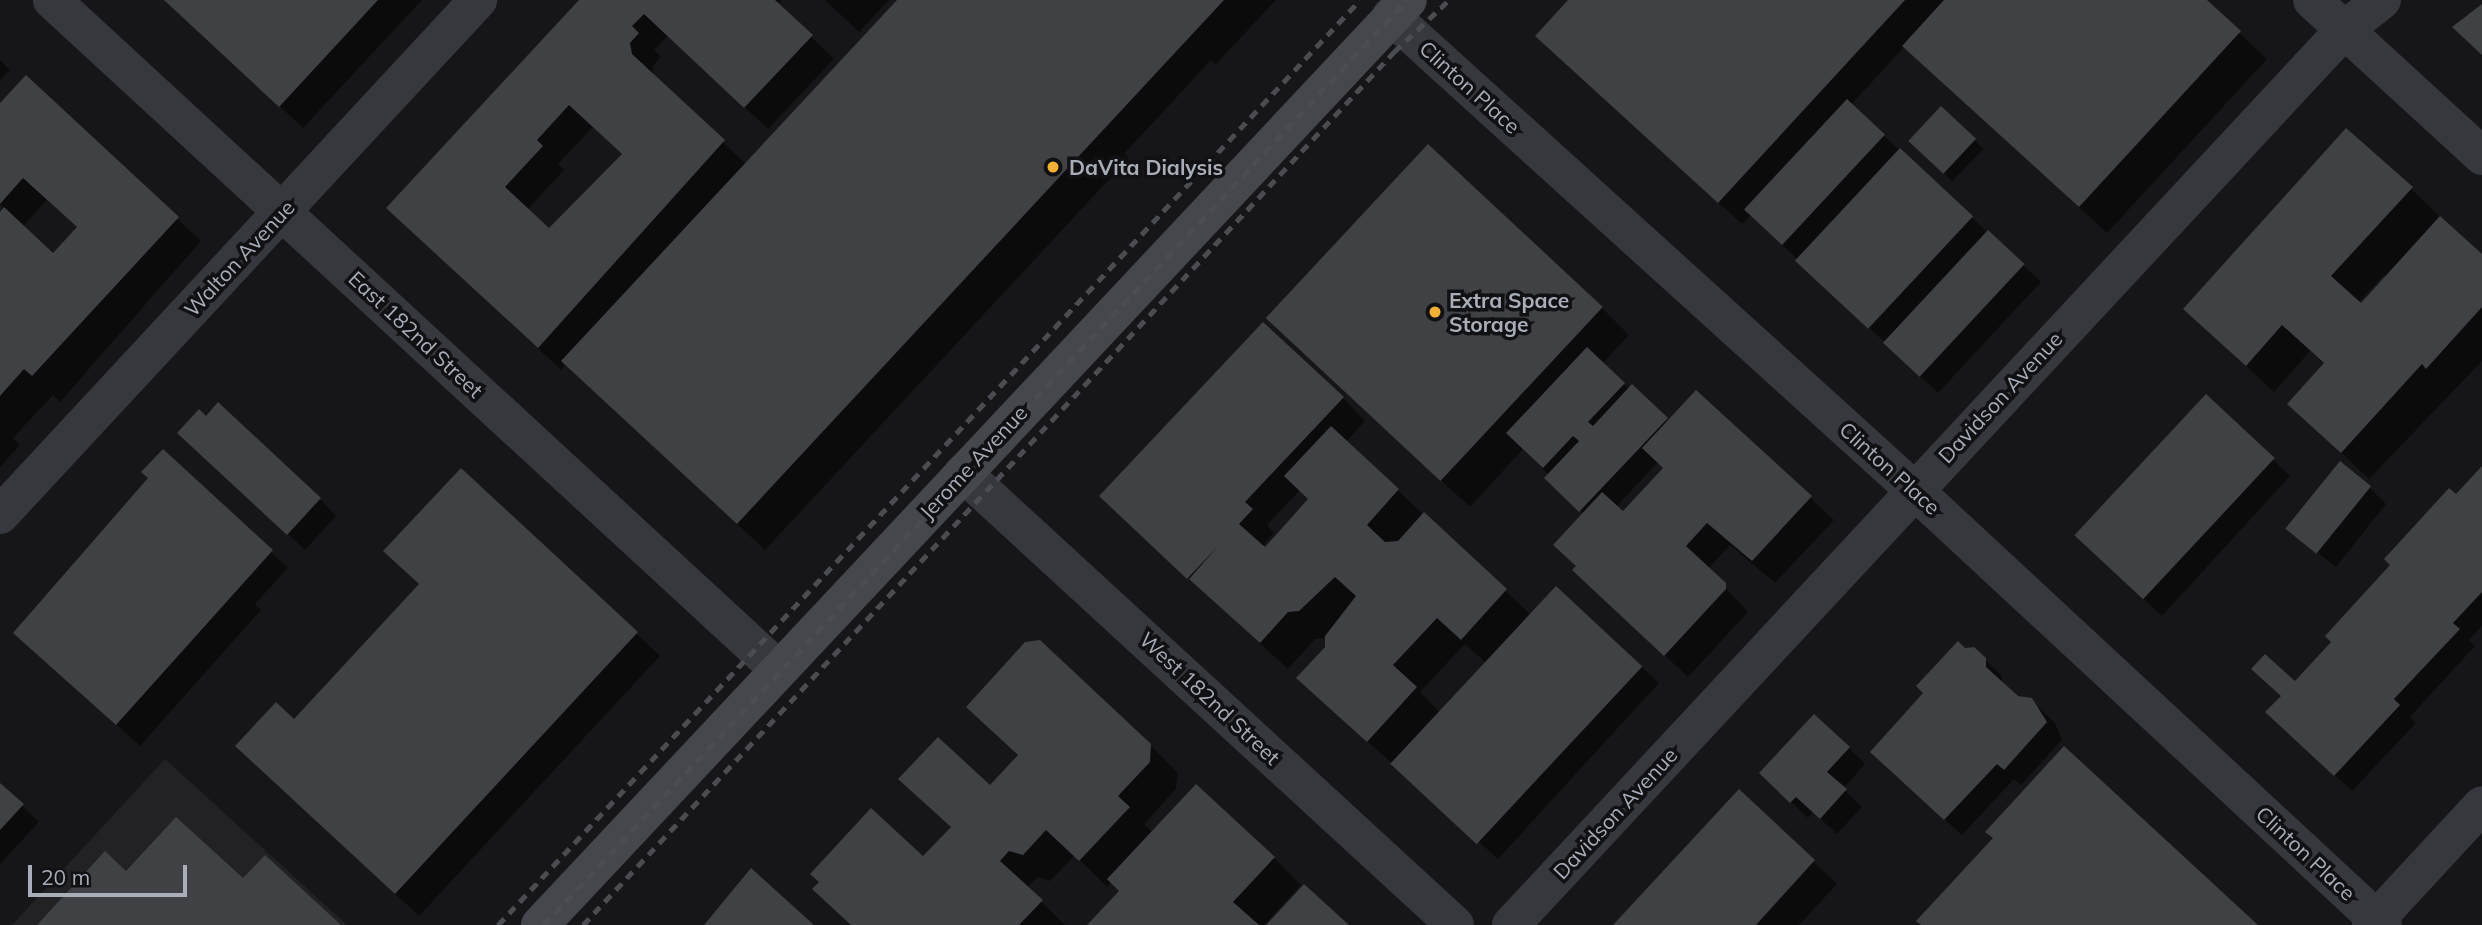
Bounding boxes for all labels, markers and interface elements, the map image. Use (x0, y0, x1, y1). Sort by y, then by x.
street label: Clinton Place (1415, 35, 1525, 139)
place label: DaVita Dialysis (1069, 154, 1223, 180)
marker: DaVita Dialysis (1043, 157, 1063, 177)
street label: Walton Avenue (179, 195, 299, 321)
street label: East 182nd Street (344, 265, 488, 403)
place label: Extra Space Storage (1449, 287, 1569, 337)
marker: Extra Space Storage (1427, 304, 1443, 320)
street label: Davidson Avenue (1933, 326, 2067, 468)
street label: Jerome Avenue (914, 400, 1032, 524)
street label: Clinton Place (1835, 416, 1945, 520)
street label: West 182nd Street (1135, 626, 1285, 770)
street label: Davidson Avenue (1548, 742, 1682, 884)
street label: Clinton Place (2251, 801, 2361, 905)
scale bar (32, 852, 191, 896)
text: 20 m (41, 864, 90, 890)

